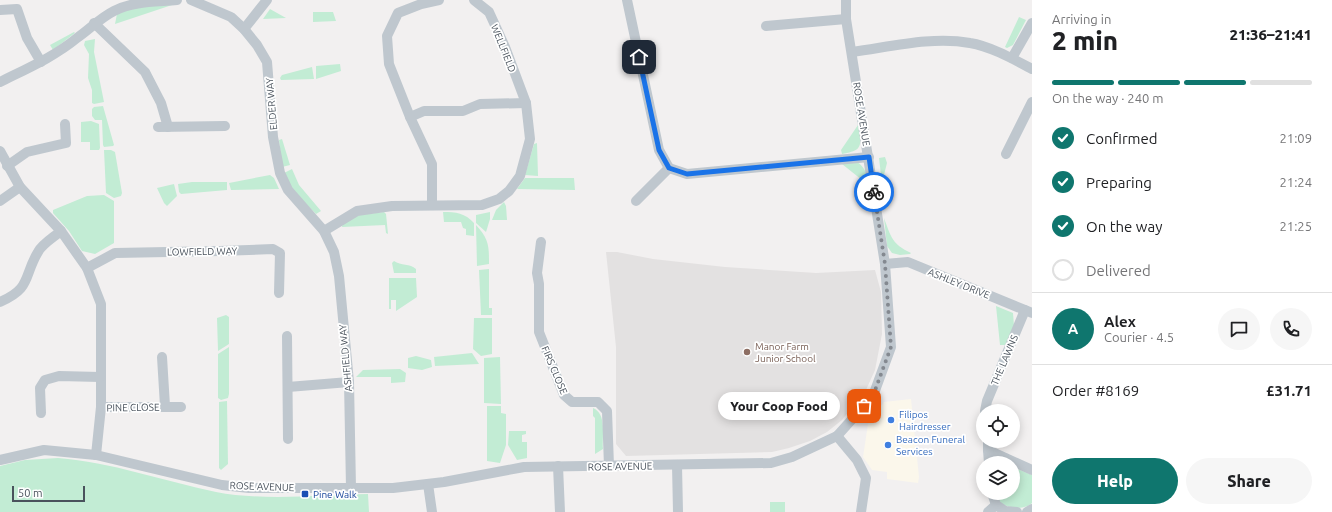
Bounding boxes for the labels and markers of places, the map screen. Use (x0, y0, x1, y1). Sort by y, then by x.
pin (622, 40, 656, 74)
place label: Manor Farm Junior School (755, 341, 816, 364)
marker: Manor Farm Junior School (742, 347, 752, 357)
pin (847, 389, 881, 423)
callout: Your Coop Food (718, 392, 840, 420)
place label: Filipos Hairdresser (899, 409, 951, 432)
marker: Filipos Hairdresser (886, 415, 896, 425)
place label: Beacon Funeral Services (896, 434, 965, 457)
marker: Beacon Funeral Services (883, 440, 893, 450)
marker: Pine Walk (300, 489, 310, 499)
place label: Pine Walk (313, 489, 357, 500)

